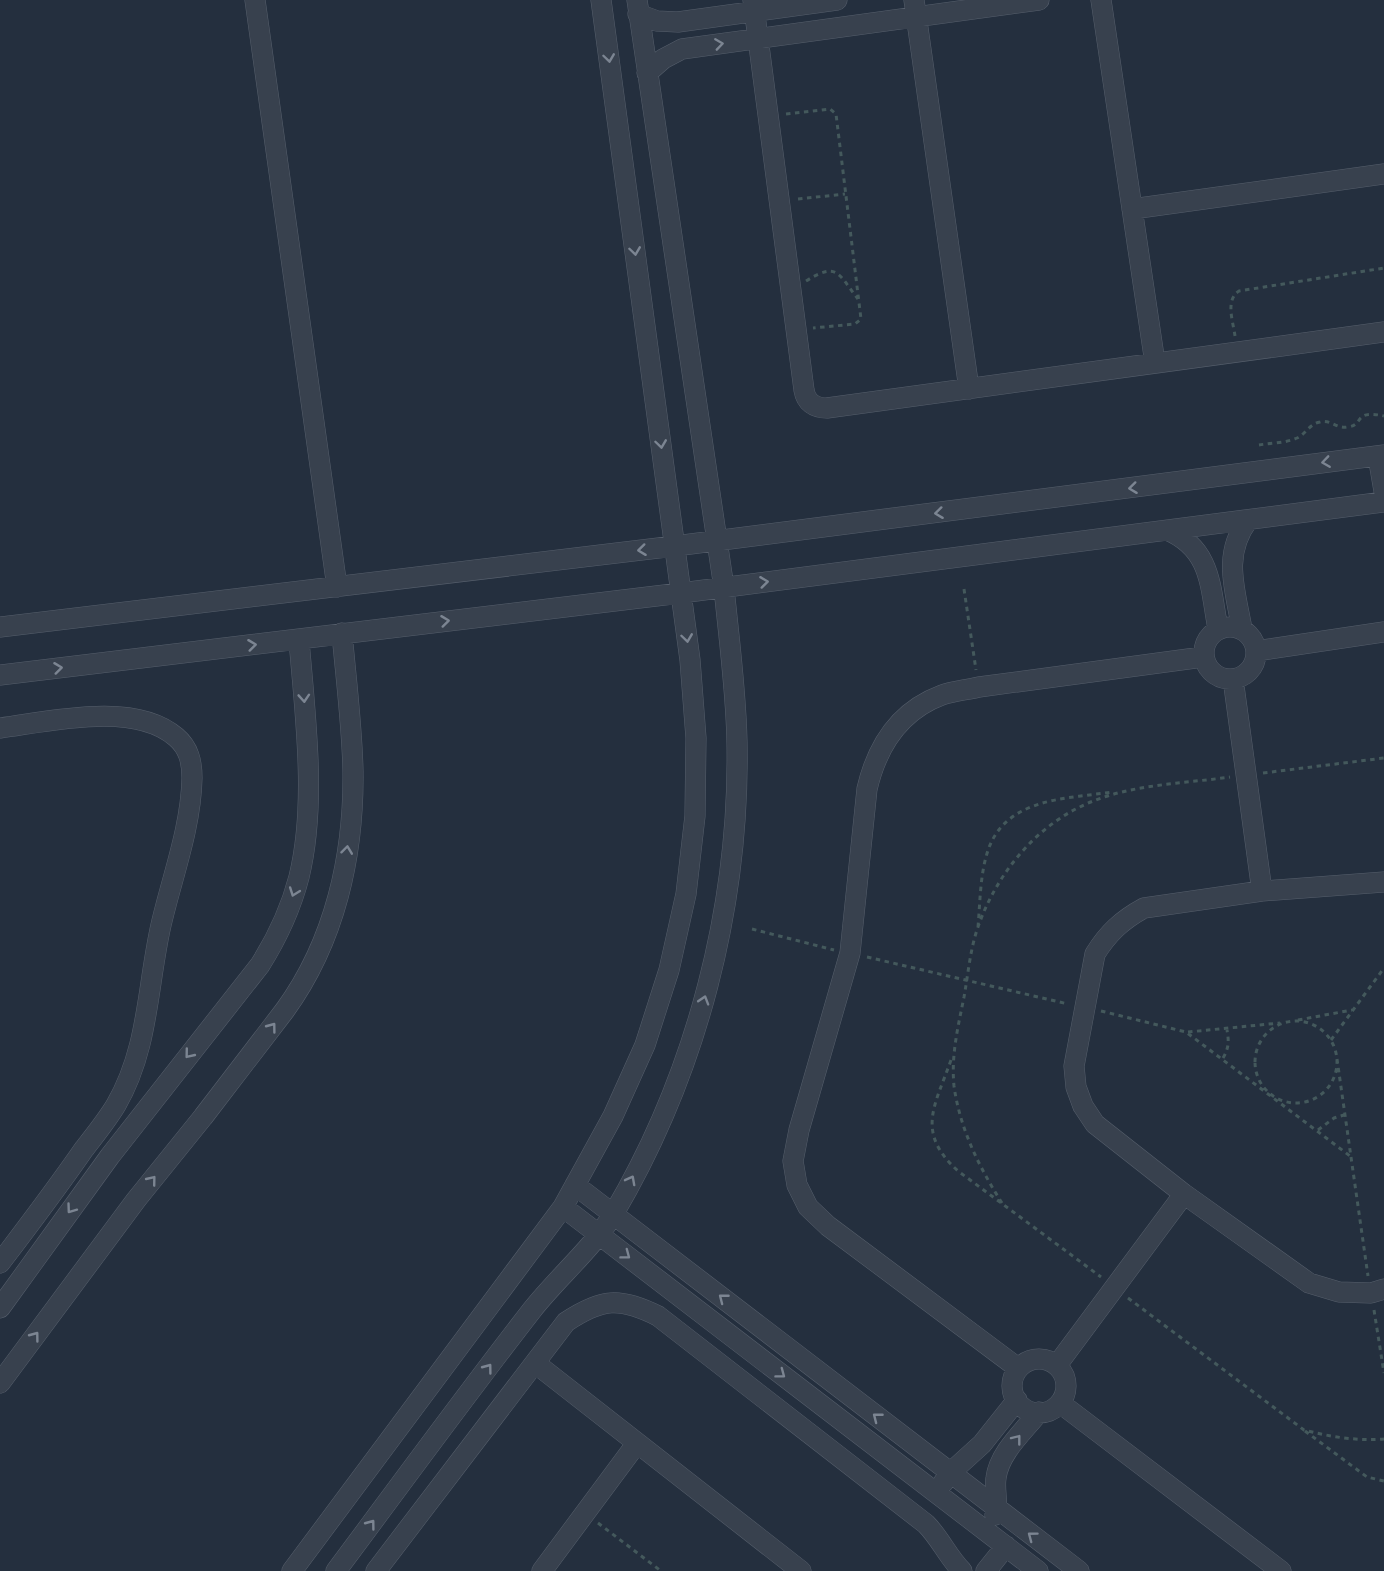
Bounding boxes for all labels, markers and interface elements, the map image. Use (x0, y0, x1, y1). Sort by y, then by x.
one-way arrow (714, 38, 723, 50)
one-way arrow (602, 53, 614, 63)
one-way arrow (628, 247, 641, 256)
one-way arrow (654, 440, 667, 449)
one-way arrow (1321, 456, 1331, 468)
one-way arrow (1128, 481, 1137, 494)
one-way arrow (935, 506, 944, 518)
one-way arrow (637, 544, 646, 556)
one-way arrow (759, 577, 768, 589)
one-way arrow (441, 615, 450, 628)
one-way arrow (681, 633, 693, 642)
one-way arrow (247, 640, 256, 652)
one-way arrow (54, 662, 63, 675)
one-way arrow (297, 694, 310, 703)
one-way arrow (340, 845, 353, 854)
one-way arrow (288, 886, 301, 896)
one-way arrow (697, 995, 709, 1006)
one-way arrow (265, 1022, 276, 1033)
one-way arrow (185, 1047, 196, 1058)
one-way arrow (145, 1176, 156, 1187)
one-way arrow (624, 1176, 635, 1186)
one-way arrow (67, 1203, 78, 1214)
one-way arrow (620, 1248, 631, 1259)
one-way arrow (718, 1295, 729, 1306)
one-way arrow (28, 1332, 39, 1343)
one-way arrow (481, 1364, 492, 1375)
one-way arrow (775, 1366, 786, 1377)
one-way arrow (873, 1414, 884, 1425)
one-way arrow (1010, 1435, 1021, 1446)
one-way arrow (364, 1520, 375, 1531)
one-way arrow (1028, 1532, 1039, 1543)

